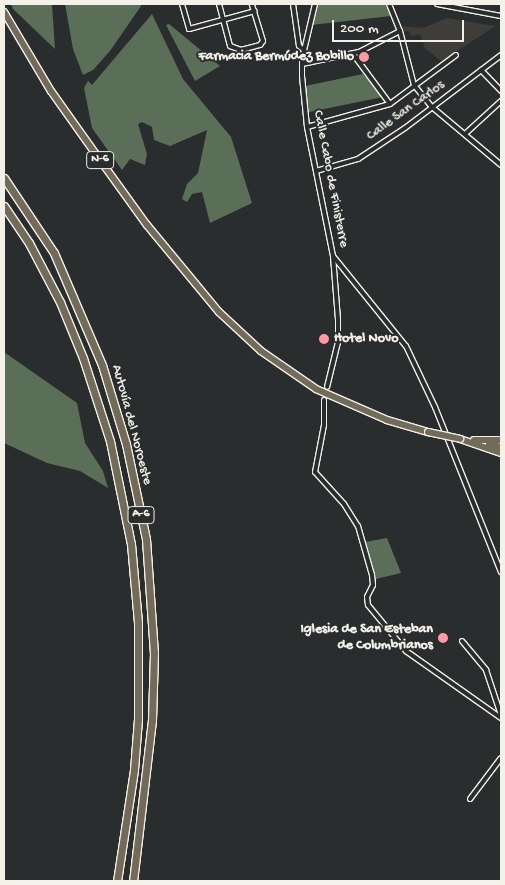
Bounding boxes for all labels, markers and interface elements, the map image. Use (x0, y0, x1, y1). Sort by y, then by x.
scale bar (335, 10, 468, 42)
text: 200 m (340, 20, 379, 38)
place label: Farmacia Bermúdez Bobillo (198, 49, 354, 65)
marker: Farmacia Bermúdez Bobillo (358, 51, 370, 63)
street label: Calle San Carlos (364, 77, 448, 145)
street label: Calle Cabo de Finisterre (308, 109, 352, 249)
road number: N-6 (85, 150, 115, 170)
place label: Hotel Novo (334, 331, 398, 347)
marker: Hotel Novo (318, 333, 330, 345)
street label: Autovía del Noroeste (107, 363, 155, 487)
road number: A-6 (127, 506, 155, 524)
place label: Iglesia de San Esteban de Columbrianos (300, 622, 433, 654)
marker: Iglesia de San Esteban de Columbrianos (437, 632, 449, 644)

